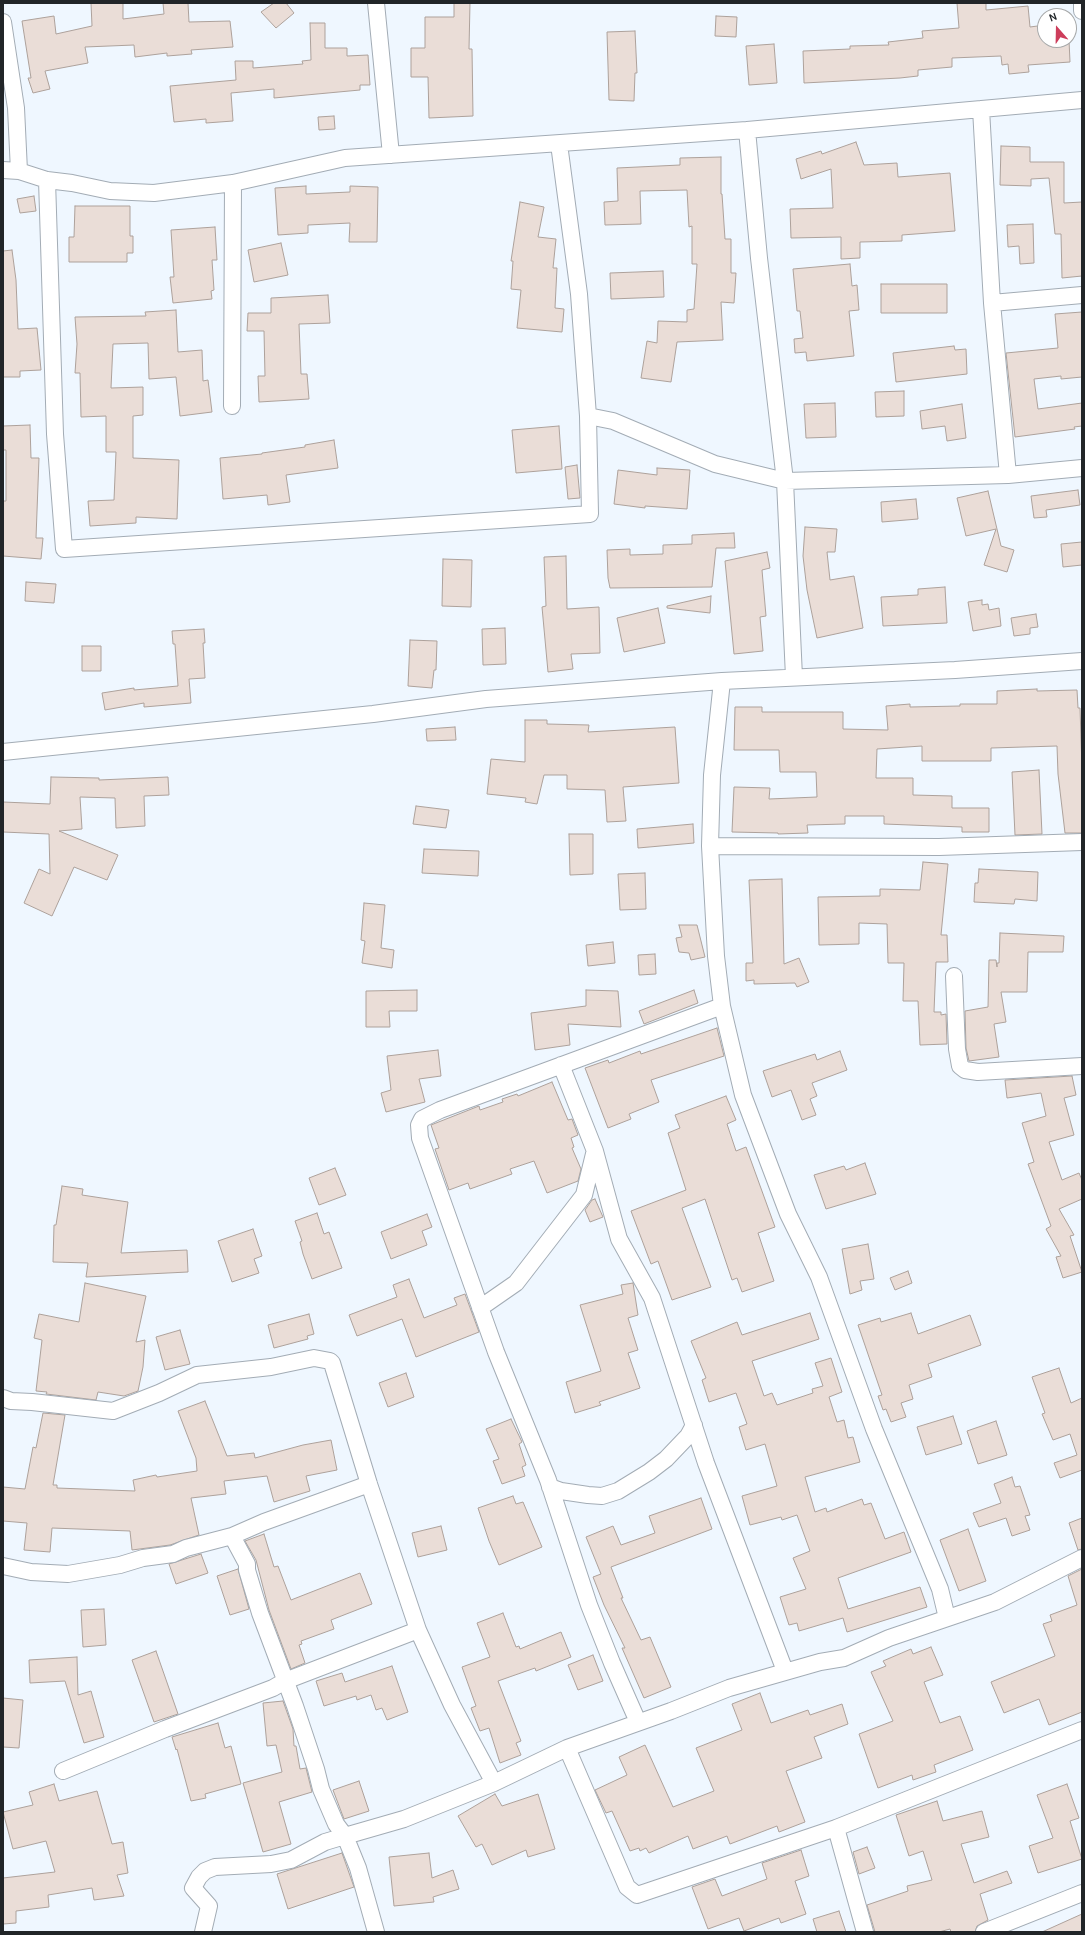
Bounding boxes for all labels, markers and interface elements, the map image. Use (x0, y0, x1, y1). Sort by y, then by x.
north arrow (1037, 8, 1077, 48)
text: N (1047, 10, 1059, 25)

